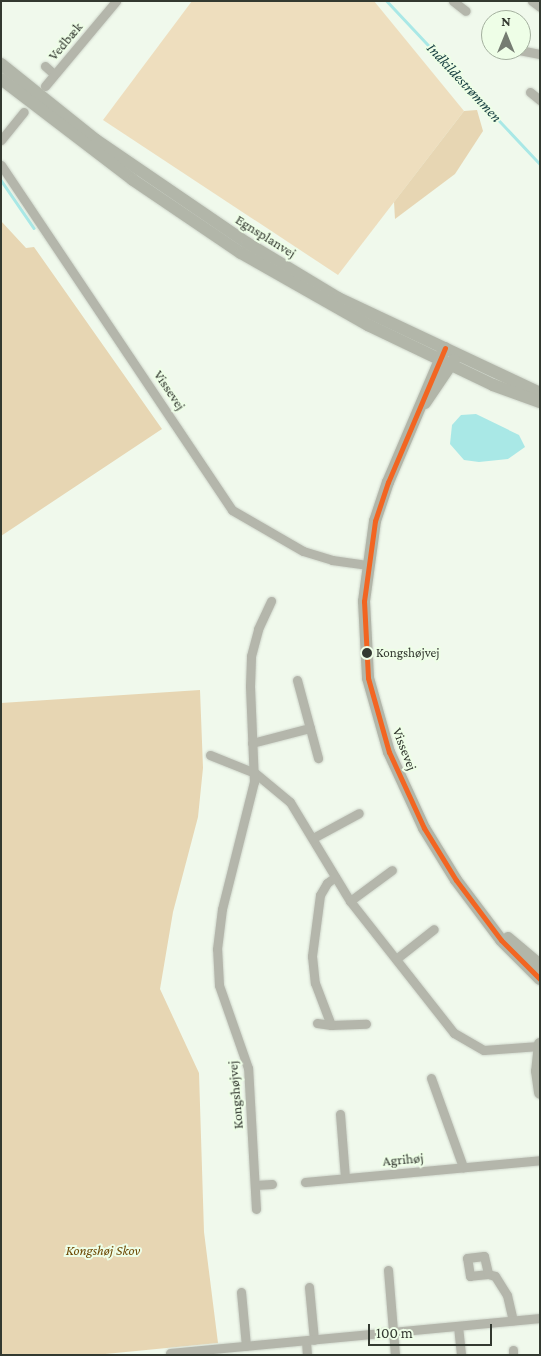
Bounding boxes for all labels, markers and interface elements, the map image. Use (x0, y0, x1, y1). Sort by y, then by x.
north arrow (481, 10, 531, 60)
text: N (501, 13, 511, 29)
street label: Vedbæk (44, 19, 86, 63)
water label: Indkildestrømmen (423, 40, 505, 126)
street label: Egnsplanvej (233, 211, 299, 261)
street label: Vissevej (151, 367, 189, 413)
place label: Kongshøjvej (376, 645, 440, 661)
marker: Kongshøjvej (362, 648, 372, 658)
street label: Vissevej (389, 725, 421, 773)
street label: Kongshøjvej (224, 1060, 246, 1130)
street label: Agrihøj (382, 1149, 424, 1169)
park label: Kongshøj Skov (66, 1242, 140, 1258)
scale bar (371, 1314, 495, 1346)
text: 100 m (376, 1325, 413, 1341)

